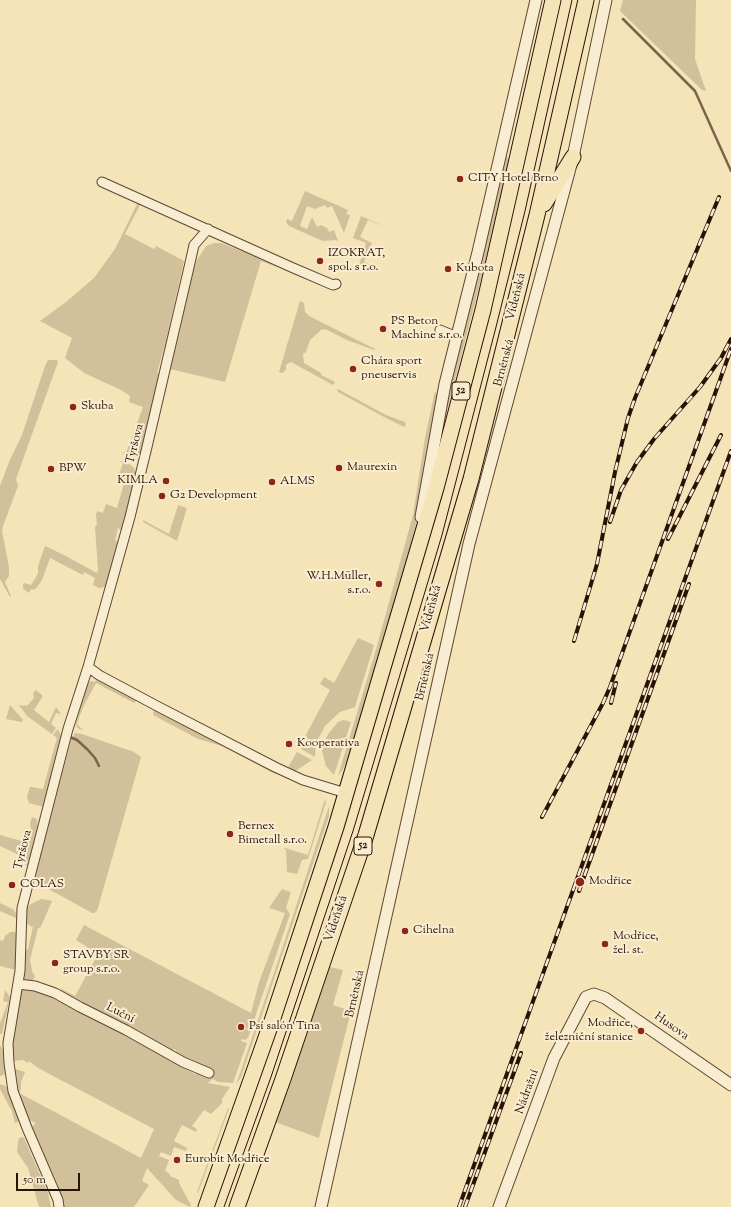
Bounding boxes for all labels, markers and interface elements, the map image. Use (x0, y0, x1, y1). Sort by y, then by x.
place label: CITY Hotel Brno (468, 172, 558, 186)
marker: CITY Hotel Brno (455, 174, 465, 184)
place label: IZOKRAT, spol. s r.o. (328, 247, 385, 275)
marker: IZOKRAT, spol. s r.o. (315, 256, 325, 266)
place label: Kubota (456, 262, 494, 276)
marker: Kubota (443, 264, 453, 274)
street label: Vídeňská (504, 272, 530, 322)
place label: PS Beton Machine s.r.o. (391, 315, 462, 343)
marker: PS Beton Machine s.r.o. (378, 324, 388, 334)
street label: Brněnská (492, 338, 518, 388)
place label: Chára sport pneuservis (361, 355, 422, 383)
marker: Chára sport pneuservis (348, 364, 358, 374)
road number: 52 (452, 382, 470, 400)
place label: Skuba (81, 400, 113, 414)
marker: Skuba (68, 402, 78, 412)
street label: Tyršova (124, 423, 148, 465)
place label: Maurexin (347, 461, 397, 475)
place label: BPW (59, 462, 86, 476)
marker: Maurexin (334, 463, 344, 473)
marker: BPW (46, 464, 56, 474)
place label: KIMLA (117, 474, 158, 488)
place label: ALMS (280, 475, 315, 489)
marker: KIMLA (161, 476, 171, 486)
marker: ALMS (267, 477, 277, 487)
place label: G2 Development (170, 489, 257, 503)
marker: G2 Development (157, 491, 167, 501)
place label: W.H.Müller, s.r.o. (306, 570, 371, 598)
marker: W.H.Müller, s.r.o. (374, 579, 384, 589)
street label: Vídeňská (418, 584, 446, 634)
street label: Brněnská (414, 652, 438, 702)
place label: Kooperativa (297, 737, 360, 751)
marker: Kooperativa (284, 739, 294, 749)
place label: Bernex Bimetall s.r.o. (238, 820, 307, 848)
street label: Tyršova (12, 829, 36, 871)
marker: Bernex Bimetall s.r.o. (225, 829, 235, 839)
road number: 52 (354, 837, 372, 855)
place label: Modřice (589, 875, 632, 889)
marker: Modřice (574, 876, 586, 888)
place label: COLAS (20, 878, 64, 892)
marker: COLAS (7, 880, 17, 890)
street label: Vídeňská (322, 894, 352, 944)
place label: Cihelna (413, 924, 454, 938)
marker: Cihelna (400, 926, 410, 936)
place label: Modřice, žel. st. (613, 930, 659, 958)
marker: Modřice, žel. st. (600, 939, 610, 949)
place label: STAVBY SR group s.r.o. (63, 949, 129, 977)
marker: STAVBY SR group s.r.o. (50, 958, 60, 968)
street label: Brněnská (344, 969, 368, 1019)
street label: Luční (103, 1001, 137, 1027)
street label: Husova (651, 1010, 691, 1044)
place label: Modřice, železniční stanice (545, 1017, 633, 1045)
place label: Psí salón Tina (249, 1020, 320, 1034)
marker: Psí salón Tina (236, 1022, 246, 1032)
marker: Modřice, železniční stanice (636, 1026, 646, 1036)
street label: Nádražní (513, 1068, 543, 1116)
place label: Eurobit Modřice (185, 1153, 270, 1167)
marker: Eurobit Modřice (172, 1155, 182, 1165)
scale bar (18, 1165, 82, 1191)
text: 50 m (23, 1171, 46, 1189)

